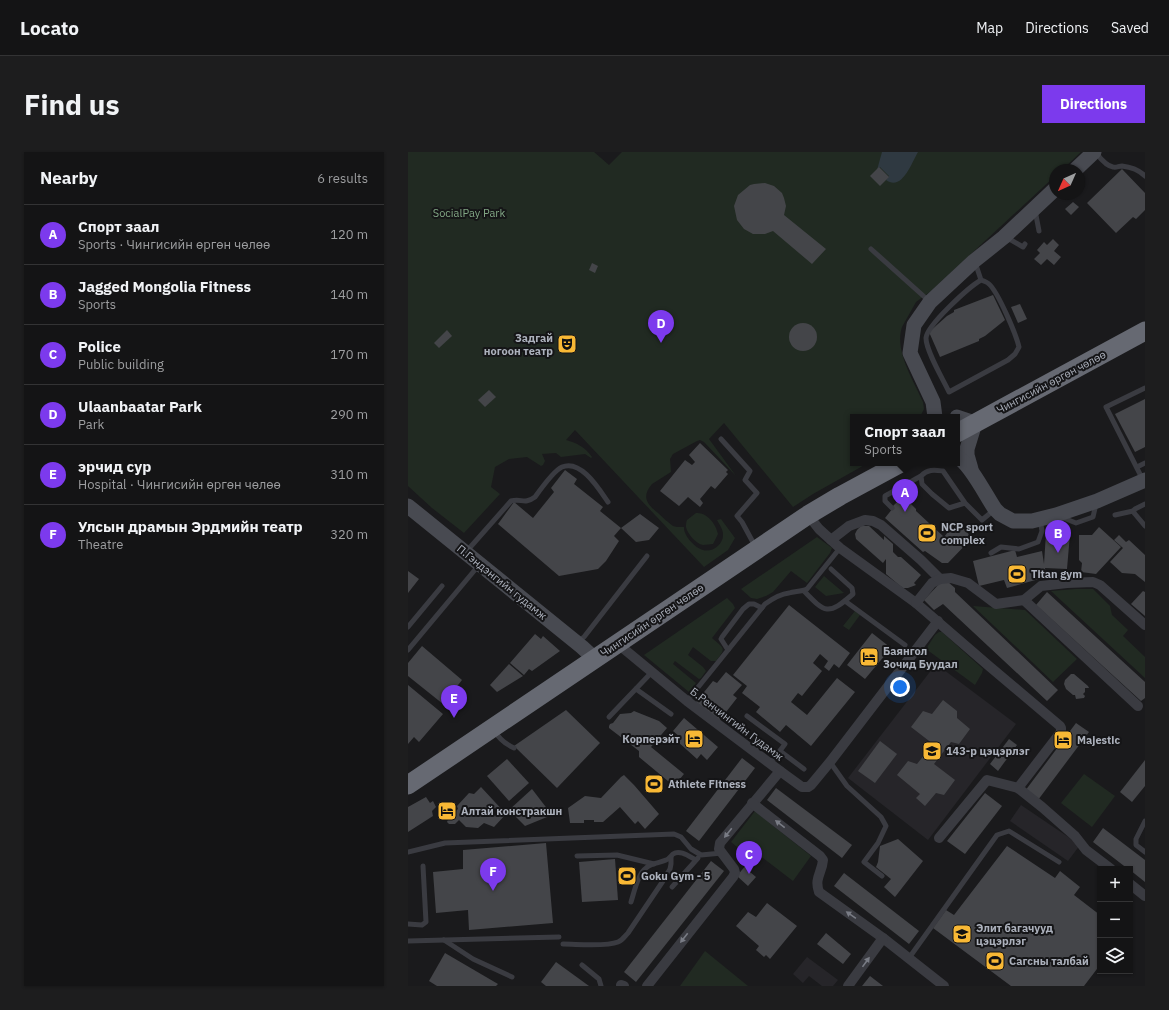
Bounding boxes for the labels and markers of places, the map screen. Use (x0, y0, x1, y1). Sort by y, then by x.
pin: D (648, 310, 674, 343)
place label: Задгай ногоон театр (484, 331, 553, 358)
theatre icon: Задгай ногоон театр (556, 333, 578, 355)
pin: A (892, 479, 918, 512)
place label: NCP sport complex (941, 520, 993, 547)
pin: B (1045, 520, 1071, 553)
sports icon: NCP sport complex (916, 522, 938, 544)
sports icon: Titan gym (1006, 563, 1028, 585)
place label: Titan gym (1031, 567, 1082, 581)
place label: Баянгол Зочид Буудал (883, 644, 958, 671)
hotel icon: Баянгол Зочид Буудал (858, 646, 880, 668)
pin: E (441, 685, 467, 718)
hotel icon: Корперэйт (683, 728, 705, 750)
hotel icon: Majestic (1052, 729, 1074, 751)
place label: Корперэйт (622, 732, 681, 746)
place label: Majestic (1077, 733, 1120, 747)
school or university icon: 143-р цэцэрлэг (921, 740, 943, 762)
place label: 143-р цэцэрлэг (946, 744, 1030, 758)
sports icon: Athlete Fitness (643, 773, 665, 795)
place label: Athlete Fitness (668, 777, 747, 791)
hotel icon: Алтай констракшн (436, 800, 458, 822)
place label: Алтай констракшн (461, 804, 562, 818)
pin: C (736, 841, 762, 874)
pin: F (480, 858, 506, 891)
sports icon: Goku Gym - 5 (616, 865, 638, 887)
place label: Goku Gym - 5 (641, 869, 711, 883)
place label: Элит багачууд цэцэрлэг (976, 921, 1054, 948)
school or university icon: Элит багачууд цэцэрлэг (951, 923, 973, 945)
sports icon: Сагсны талбай (984, 950, 1006, 972)
place label: Сагсны талбай (1009, 954, 1089, 968)

